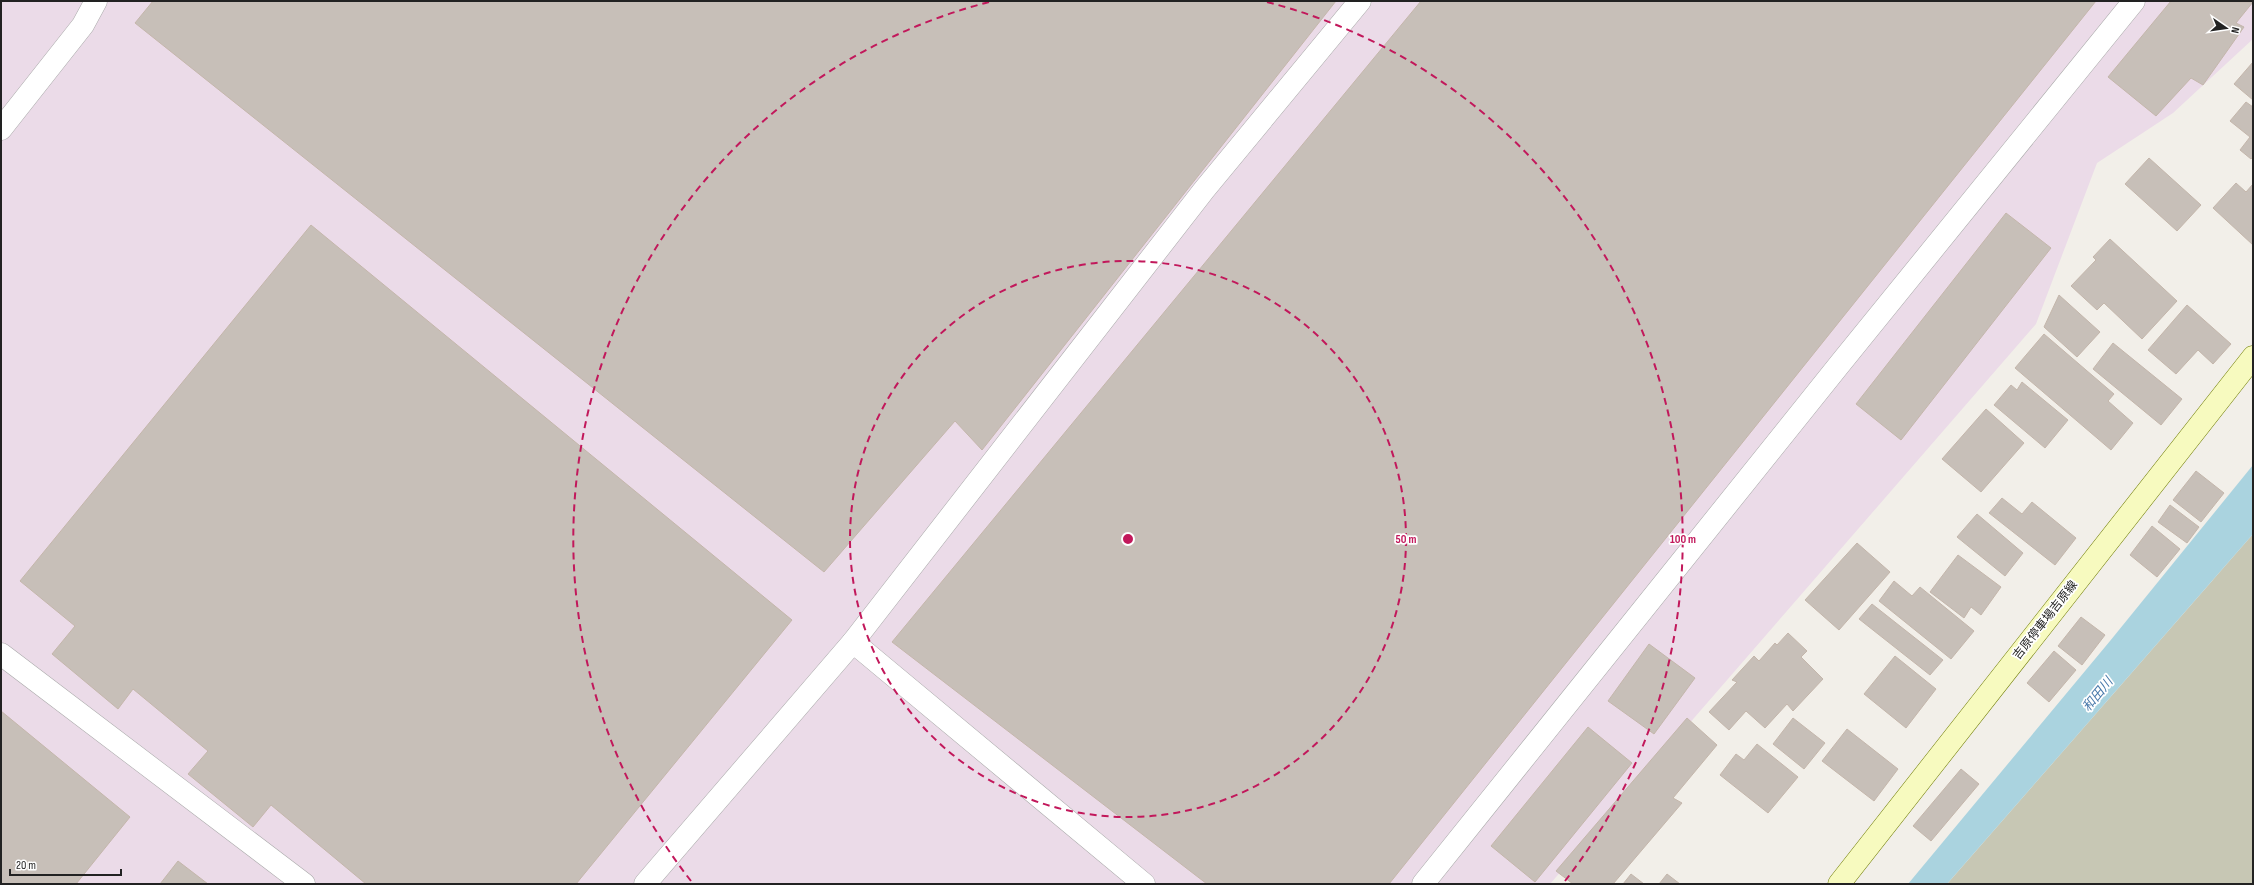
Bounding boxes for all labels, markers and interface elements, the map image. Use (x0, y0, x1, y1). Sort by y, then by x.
north arrow (2206, 8, 2246, 48)
text: N (2228, 26, 2242, 35)
centre of rings (1121, 532, 1135, 546)
text: 50 m (1396, 532, 1416, 547)
text: 100 m (1670, 532, 1696, 547)
street label: 吉原停車場吉原線 (2010, 578, 2081, 663)
water label: 和田川 (2079, 673, 2118, 715)
scale bar (10, 851, 121, 877)
text: 20 m (16, 858, 36, 873)

